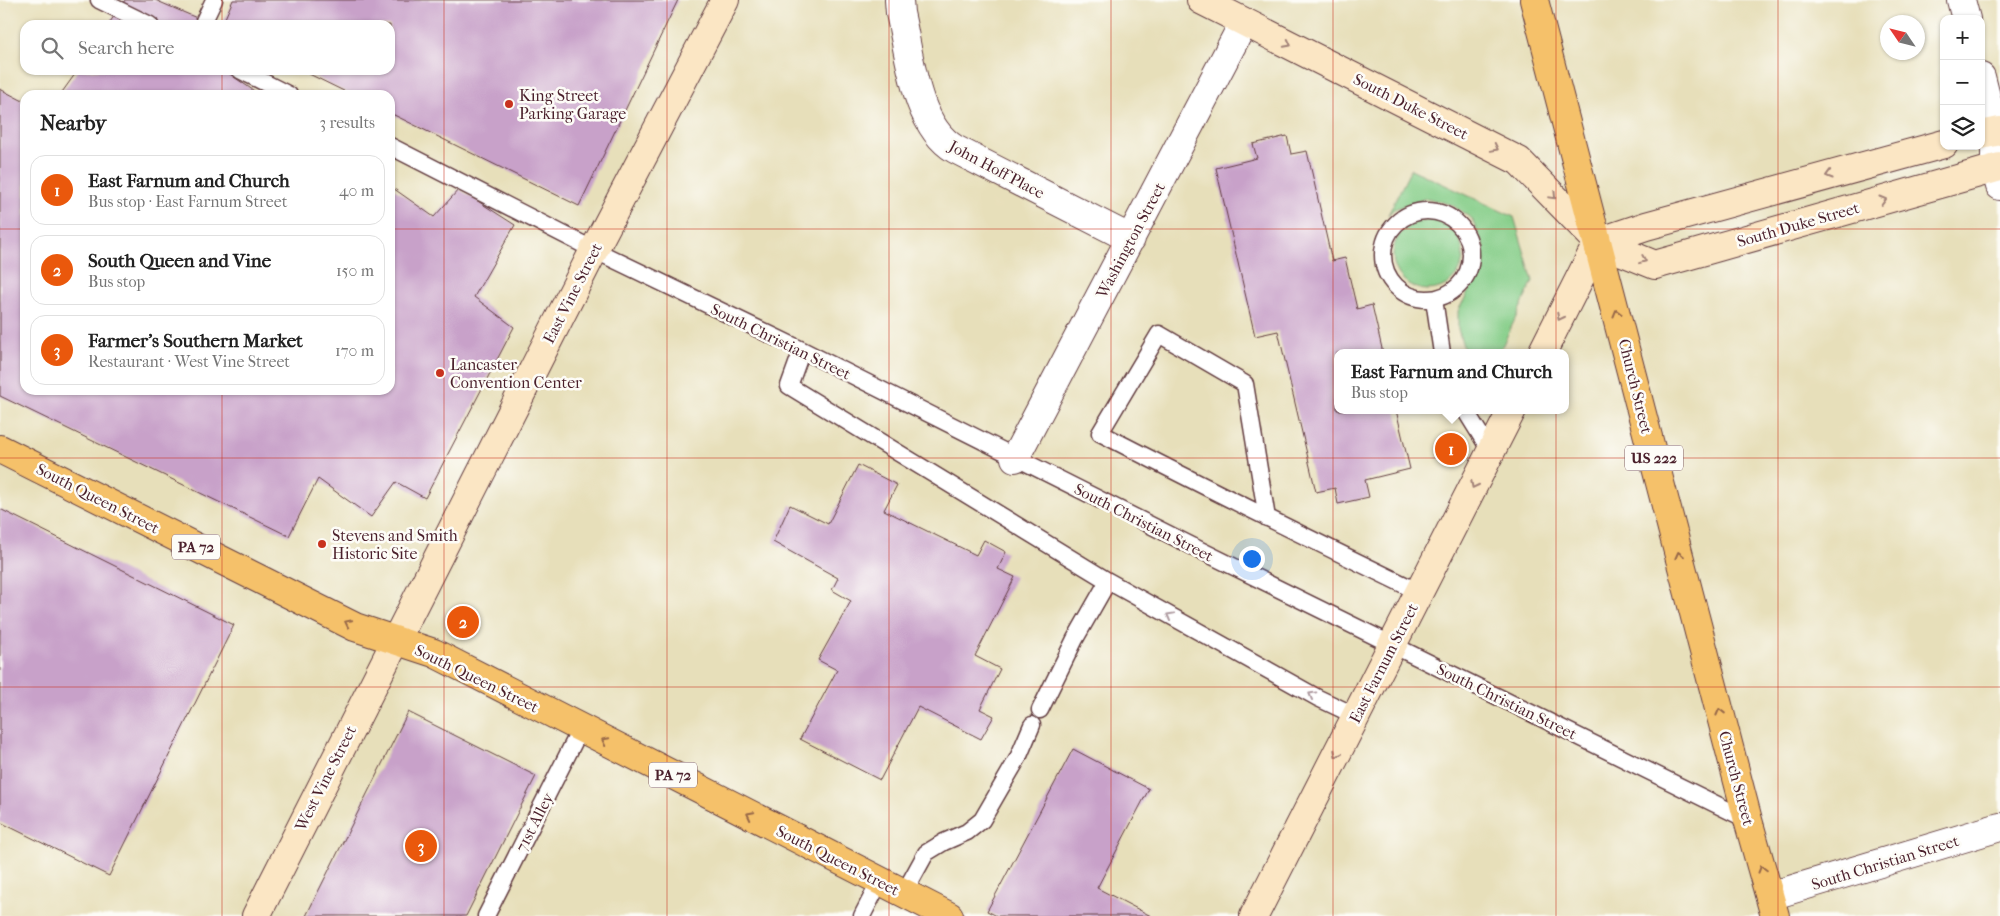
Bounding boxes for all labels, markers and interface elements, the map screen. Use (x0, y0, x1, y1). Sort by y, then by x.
north arrow (1880, 15, 1925, 60)
map controls (1940, 15, 1985, 150)
button: + (1940, 15, 1985, 60)
search box (20, 20, 395, 75)
icon: search (38, 34, 66, 62)
text: Search here (78, 37, 174, 59)
one-way arrow (1283, 38, 1292, 48)
button: − (1940, 60, 1985, 105)
street label: South Duke Street (1350, 69, 1472, 144)
place label: King Street Parking Garage (519, 86, 626, 123)
marker: King Street Parking Garage (503, 98, 515, 110)
button: layers (1940, 105, 1985, 150)
text: Nearby (40, 111, 106, 135)
text: 3 results (319, 113, 375, 132)
street label: John Hoff Place (944, 135, 1048, 203)
one-way arrow (1490, 142, 1499, 152)
one-way arrow (1825, 169, 1834, 180)
text: East Farnum and Church (88, 170, 290, 192)
street label: Washington Street (1091, 179, 1169, 302)
text: 1 (54, 181, 60, 200)
text: 40 m (339, 181, 374, 200)
one-way arrow (1547, 190, 1556, 199)
text: Bus stop · East Farnum Street (88, 192, 287, 211)
one-way arrow (1879, 195, 1887, 205)
street label: South Duke Street (1735, 198, 1862, 251)
street label: East Vine Street (539, 240, 606, 347)
text: South Queen and Vine (88, 250, 271, 272)
one-way arrow (1638, 254, 1647, 264)
text: 2 (53, 261, 61, 280)
text: 150 m (336, 261, 374, 280)
text: Bus stop (88, 272, 145, 291)
street label: South Christian Street (708, 299, 854, 384)
one-way arrow (1612, 309, 1622, 317)
one-way arrow (1556, 311, 1566, 320)
text: Farmer's Southern Market (88, 330, 303, 352)
street label: Church Street (1615, 337, 1657, 436)
text: 3 (54, 341, 60, 360)
text: 170 m (335, 341, 374, 360)
popup (1334, 349, 1569, 414)
text: Restaurant · West Vine Street (88, 352, 290, 371)
place label: Lancaster Convention Center (450, 355, 582, 392)
text: East Farnum and Church (1351, 361, 1552, 383)
marker: Lancaster Convention Center (434, 367, 446, 379)
text: Bus stop (1351, 383, 1408, 402)
pin: 1 (1435, 430, 1467, 468)
road number: US 222 (1625, 446, 1683, 470)
street label: South Queen Street (33, 459, 163, 538)
street label: South Christian Street (1071, 479, 1217, 566)
one-way arrow (1470, 480, 1480, 489)
place label: Stevens and Smith Historic Site (332, 526, 458, 563)
road number: PA 72 (172, 534, 220, 560)
marker: Stevens and Smith Historic Site (316, 538, 328, 550)
your location (1239, 546, 1265, 572)
one-way arrow (1674, 550, 1685, 559)
street label: East Farnum Street (1345, 600, 1422, 726)
pin: 2 (447, 603, 479, 641)
one-way arrow (1167, 612, 1176, 622)
one-way arrow (344, 619, 353, 629)
street label: South Queen Street (412, 640, 542, 717)
street label: South Christian Street (1434, 659, 1580, 744)
one-way arrow (1309, 691, 1318, 701)
one-way arrow (1715, 709, 1725, 717)
street label: West Vine Street (290, 722, 360, 835)
street label: Church Street (1715, 729, 1758, 828)
one-way arrow (601, 737, 610, 747)
one-way arrow (1333, 749, 1343, 758)
road number: PA 72 (649, 762, 697, 788)
street label: 71st Alley (512, 789, 558, 855)
one-way arrow (746, 811, 755, 821)
street label: South Queen Street (773, 821, 903, 900)
pin: 3 (405, 827, 437, 865)
street label: South Christian Street (1809, 831, 1962, 894)
one-way arrow (1757, 865, 1767, 874)

